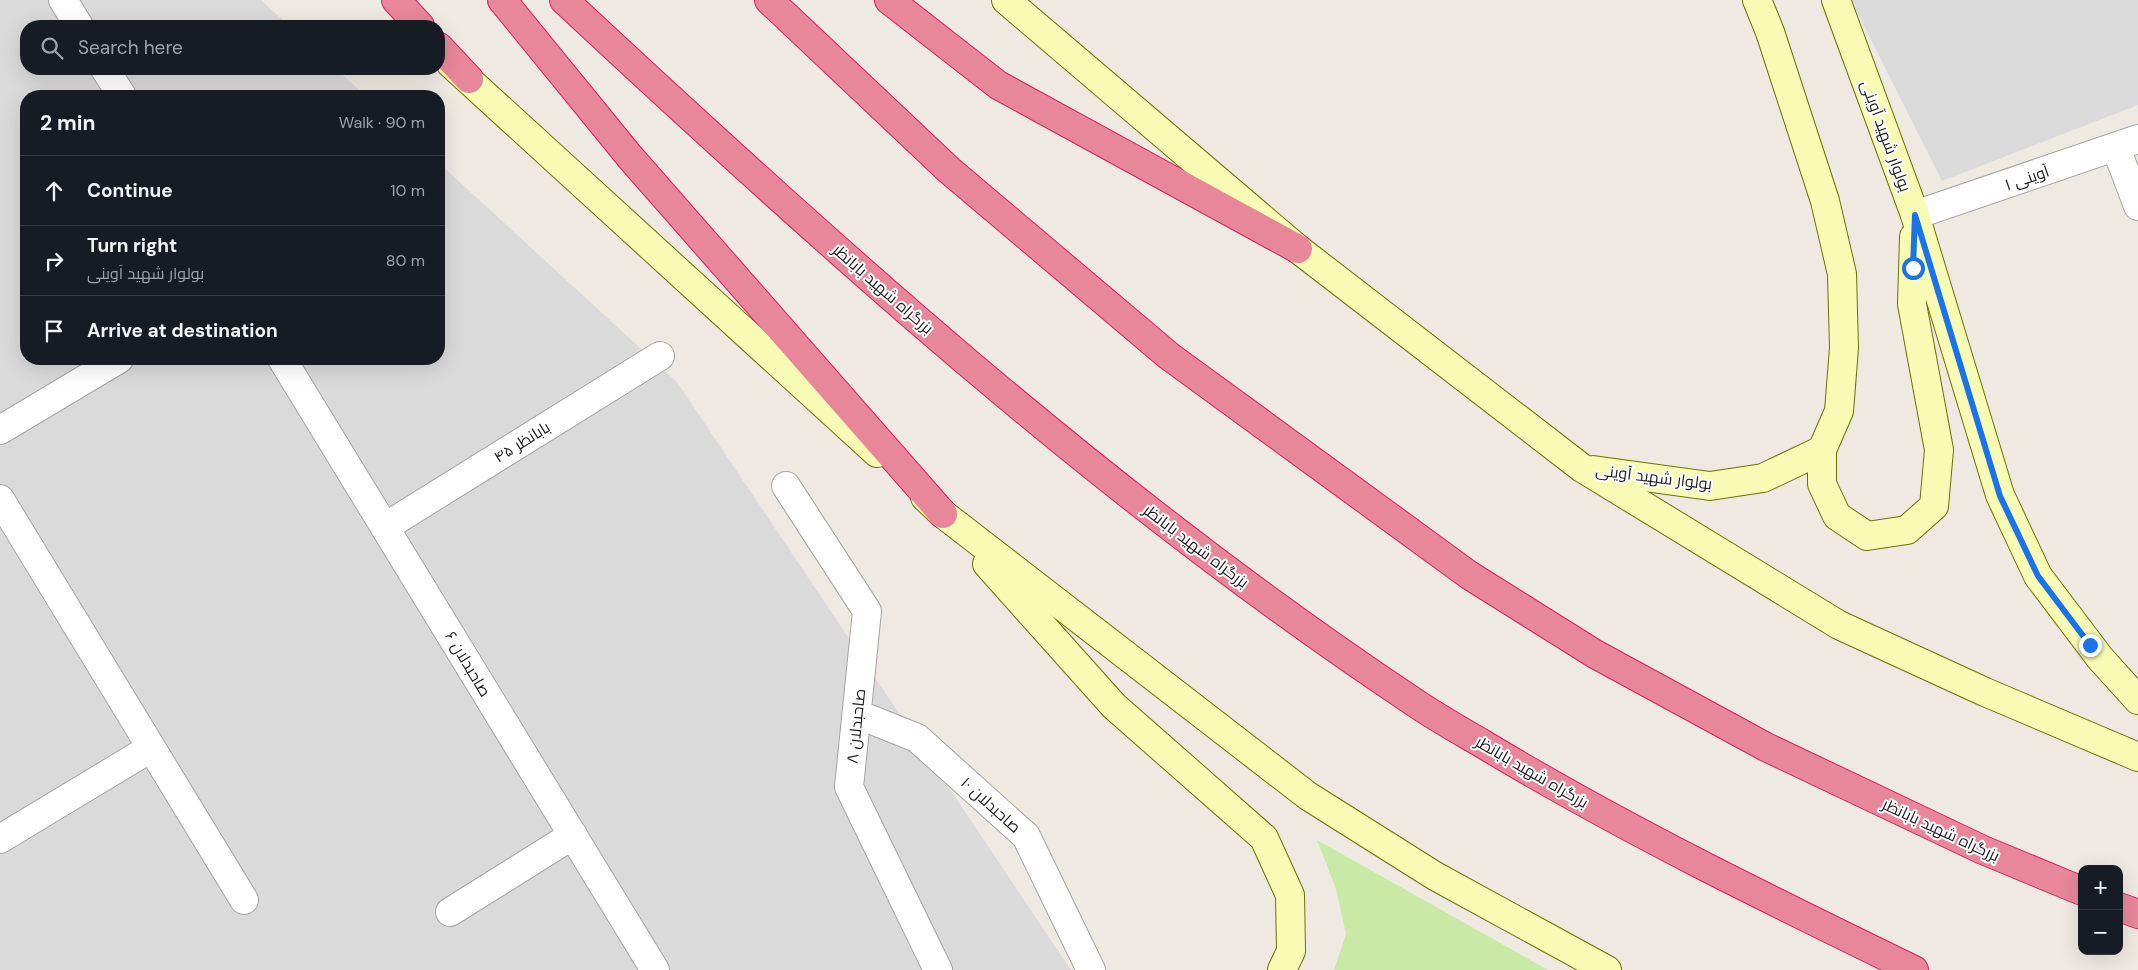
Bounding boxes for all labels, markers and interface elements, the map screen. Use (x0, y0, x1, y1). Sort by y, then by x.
search box (20, 20, 445, 75)
icon: search (38, 34, 66, 62)
text: Search here (78, 35, 183, 60)
street label: بولوار شهید آوینی (1856, 77, 1916, 195)
text: 2 min (40, 109, 96, 137)
text: Walk · 90 m (339, 112, 425, 133)
street label: آوینی ۱ (2002, 160, 2053, 195)
icon: ahead (40, 177, 68, 205)
text: Continue (87, 178, 173, 203)
text: 10 m (391, 180, 425, 201)
text: Turn right (87, 233, 177, 258)
street label: بزرگراه شهید بابانظر (827, 239, 938, 339)
icon: right (40, 247, 68, 275)
text: 80 m (386, 250, 425, 271)
route start (1902, 257, 1925, 280)
text: بولوار شهید آوینی (87, 263, 204, 284)
icon: arrive (40, 317, 68, 345)
text: Arrive at destination (87, 318, 278, 343)
street label: بابانظر ۴۵ (490, 416, 554, 468)
street label: بولوار شهید آوینی (1594, 459, 1714, 495)
street label: بزرگراه شهید بابانظر (1138, 499, 1253, 593)
street label: صاحبدلان ۶ (440, 627, 496, 701)
route end (2079, 634, 2102, 657)
street label: صاحبدلان ۸ (842, 688, 870, 764)
street label: بزرگراه شهید بابانظر (1471, 731, 1592, 813)
street label: صاحبدلان ۱۰ (956, 772, 1026, 838)
street label: بزرگراه شهید بابانظر (1878, 793, 2003, 866)
map controls (2078, 865, 2123, 955)
button: + (2078, 865, 2123, 910)
button: − (2078, 910, 2123, 955)

